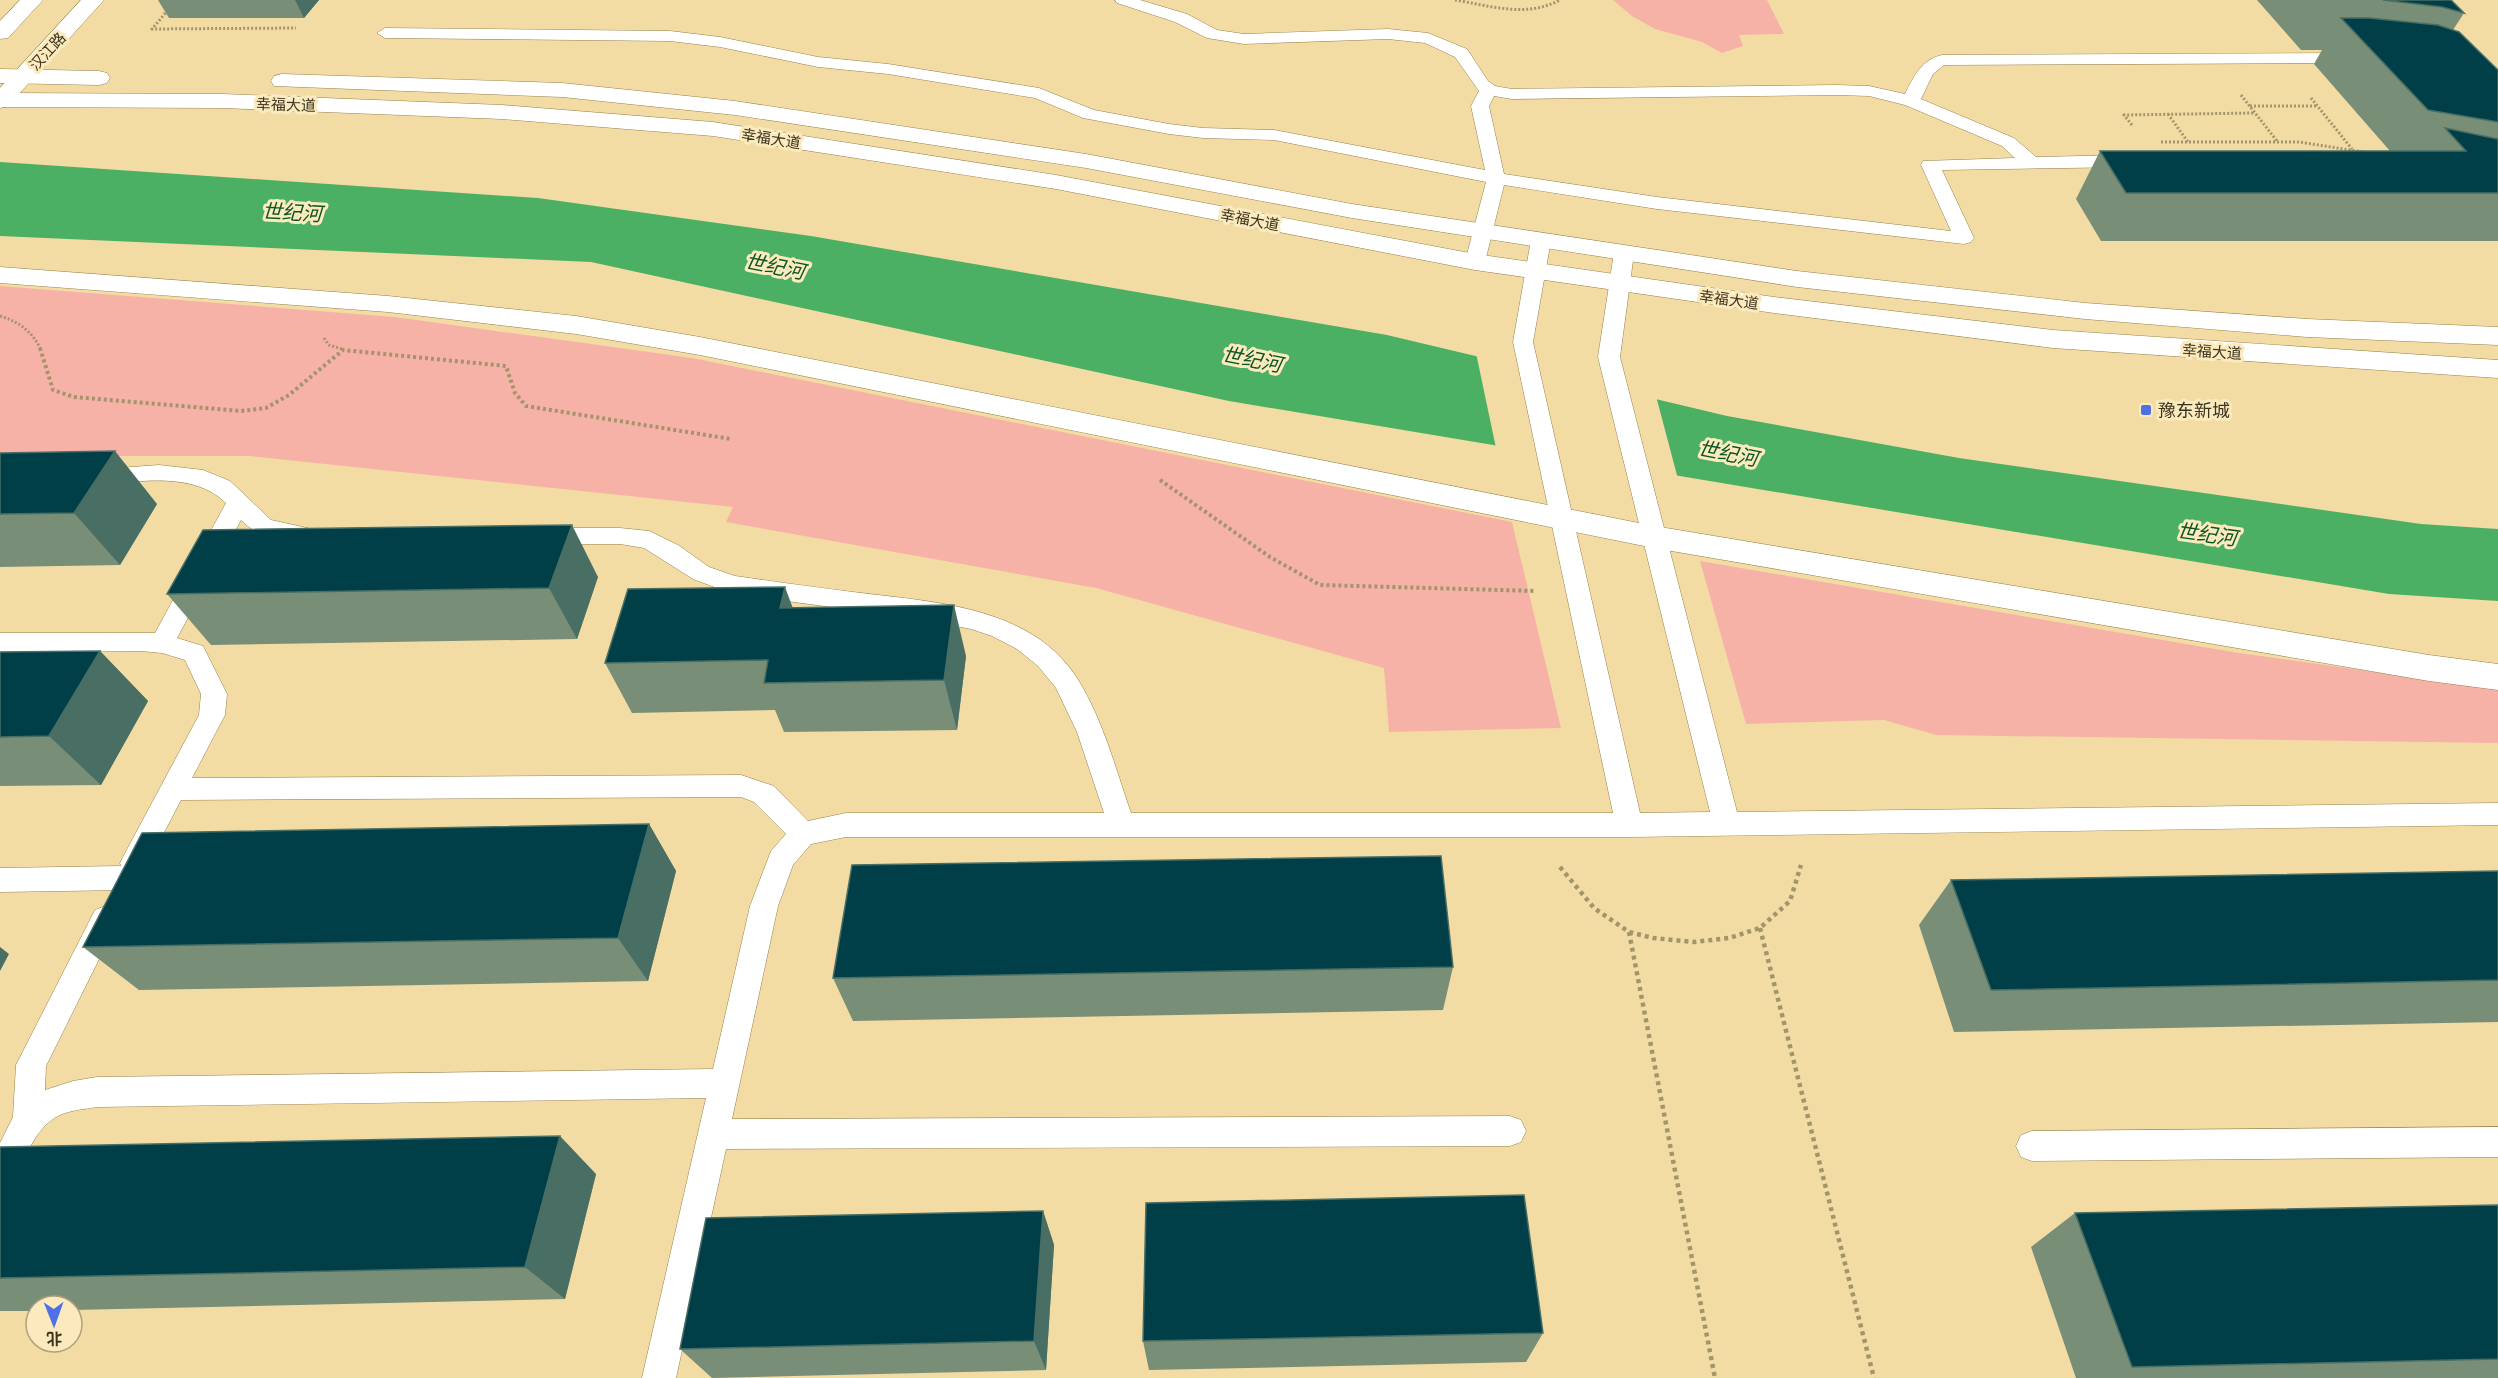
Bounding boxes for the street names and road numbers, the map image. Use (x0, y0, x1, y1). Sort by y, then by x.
street label: 汉江路 (24, 28, 70, 74)
street label: 幸福大道 (256, 93, 316, 115)
street label: 幸福大道 (740, 123, 802, 153)
street label: 幸福大道 (1219, 203, 1281, 235)
street label: 幸福大道 (1698, 285, 1760, 313)
street label: 幸福大道 (2181, 339, 2243, 363)

